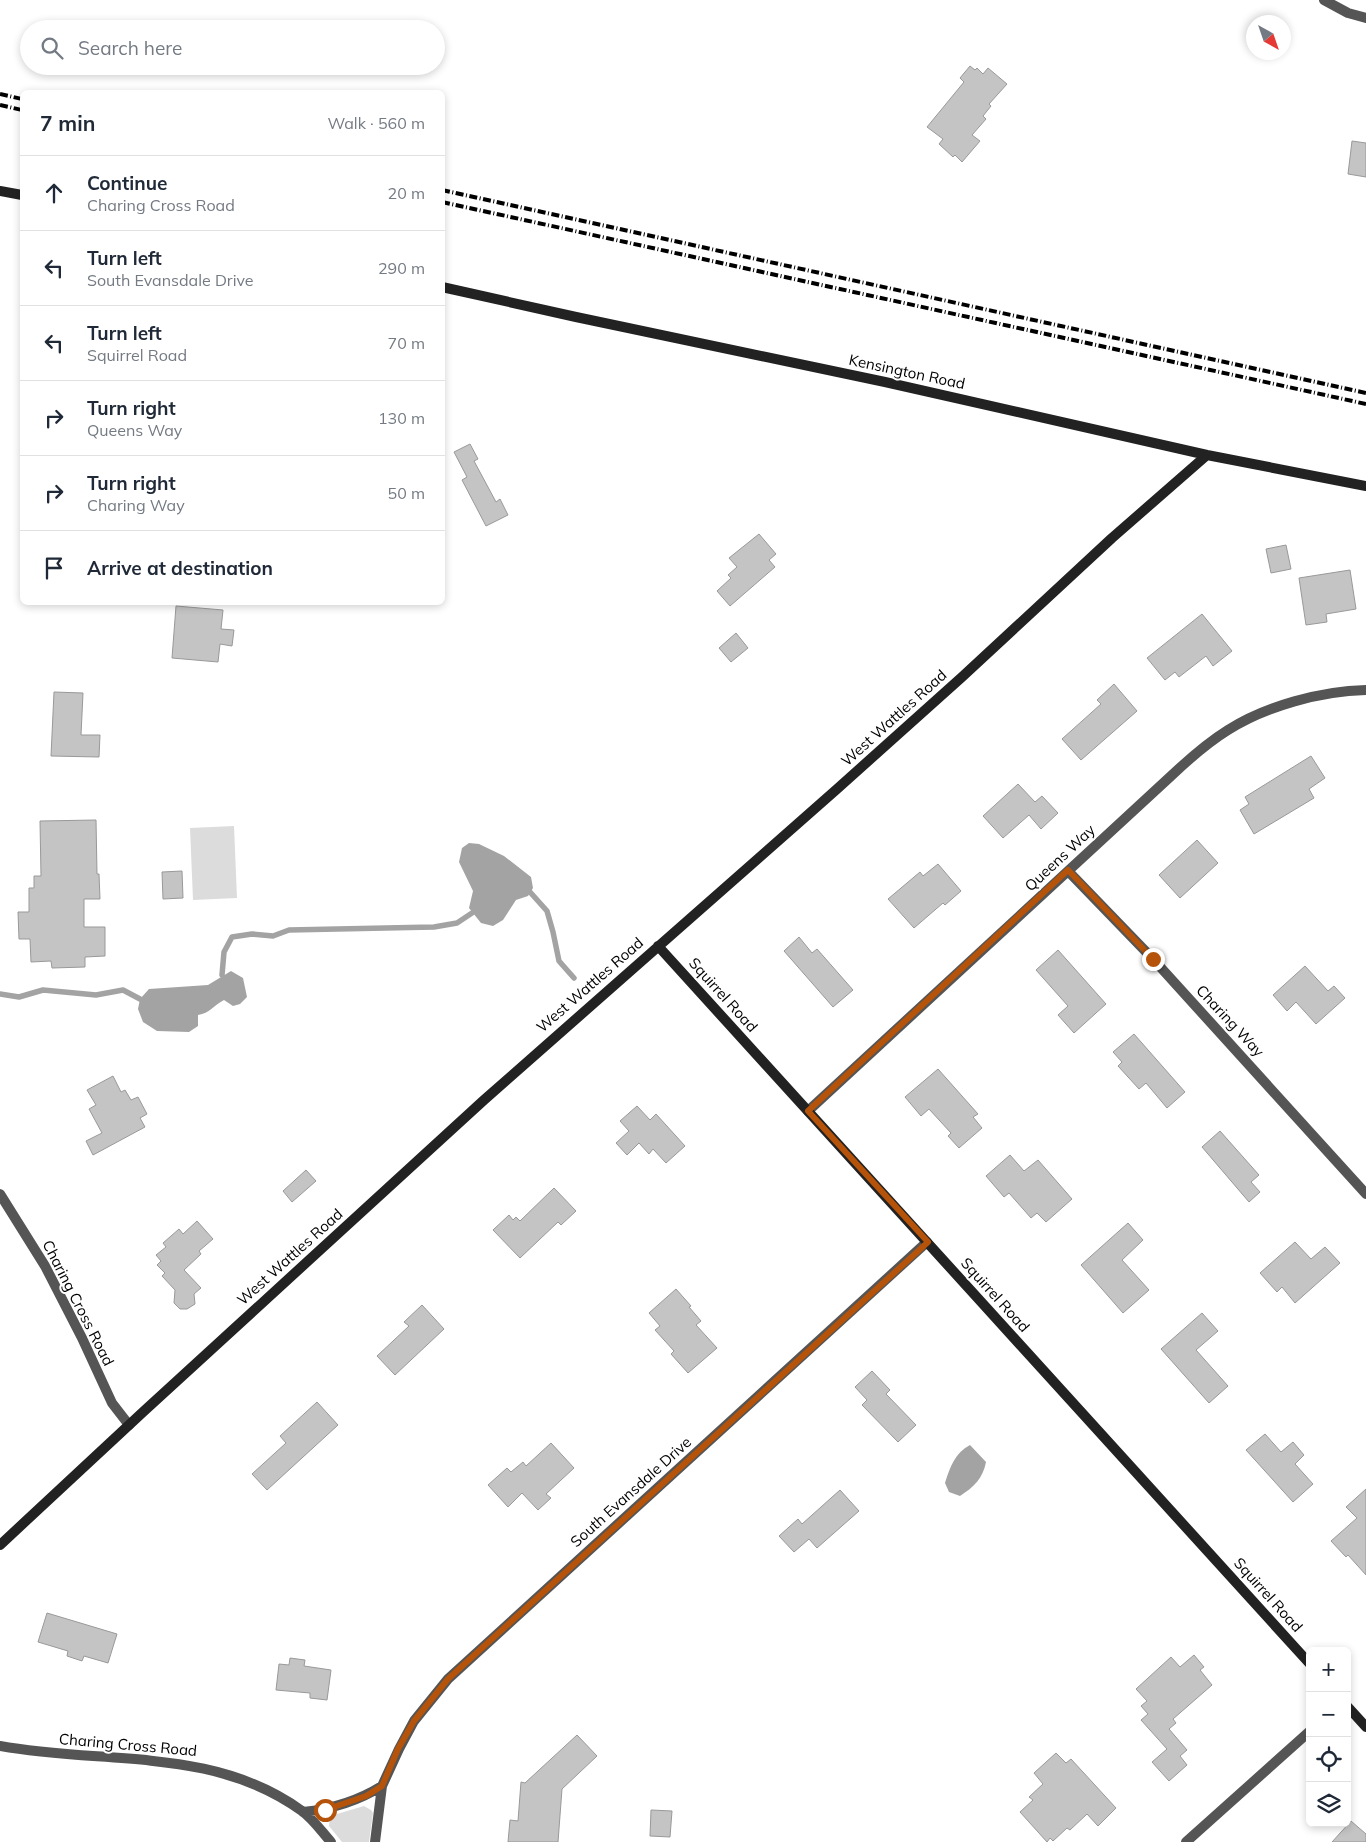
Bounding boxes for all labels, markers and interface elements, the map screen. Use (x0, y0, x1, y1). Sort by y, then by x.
north arrow (1246, 15, 1291, 60)
search box (20, 20, 445, 75)
icon: search (38, 34, 66, 62)
text: Search here (78, 36, 182, 60)
text: 7 min (40, 110, 95, 136)
text: Walk · 560 m (327, 113, 425, 133)
text: Continue (87, 171, 167, 195)
icon: ahead (40, 179, 68, 207)
text: 20 m (388, 183, 425, 203)
text: Charing Cross Road (87, 195, 235, 215)
text: Turn left (87, 246, 162, 270)
icon: left (40, 254, 68, 282)
text: 290 m (378, 258, 425, 278)
text: South Evansdale Drive (87, 270, 254, 290)
text: Turn left (87, 321, 162, 345)
icon: left (40, 329, 68, 357)
text: 70 m (388, 333, 425, 353)
text: Squirrel Road (87, 345, 187, 365)
street label: Kensington Road (847, 350, 967, 393)
text: Turn right (87, 396, 176, 420)
icon: right (40, 404, 68, 432)
text: 130 m (378, 408, 425, 428)
text: Queens Way (87, 420, 182, 440)
text: Turn right (87, 471, 176, 495)
icon: right (40, 479, 68, 507)
text: 50 m (388, 483, 425, 503)
text: Charing Way (87, 495, 185, 515)
icon: arrive (40, 554, 68, 582)
text: Arrive at destination (87, 556, 273, 580)
street label: West Wattles Road (837, 665, 950, 770)
street label: Queens Way (1020, 820, 1099, 895)
street label: West Wattles Road (532, 933, 647, 1036)
route end (1142, 948, 1165, 971)
street label: Squirrel Road (685, 953, 762, 1036)
street label: Charing Way (1192, 981, 1269, 1061)
street label: West Wattles Road (233, 1204, 346, 1309)
street label: Charing Cross Road (39, 1237, 118, 1369)
street label: Squirrel Road (957, 1253, 1034, 1336)
street label: South Evansdale Drive (566, 1432, 695, 1551)
street label: Squirrel Road (1230, 1553, 1307, 1636)
map controls (1306, 1647, 1351, 1827)
button: + (1306, 1647, 1351, 1692)
button: − (1306, 1692, 1351, 1737)
street label: Charing Cross Road (58, 1729, 198, 1760)
button: locate (1306, 1737, 1351, 1782)
button: layers (1306, 1782, 1351, 1827)
route start (314, 1799, 337, 1822)

